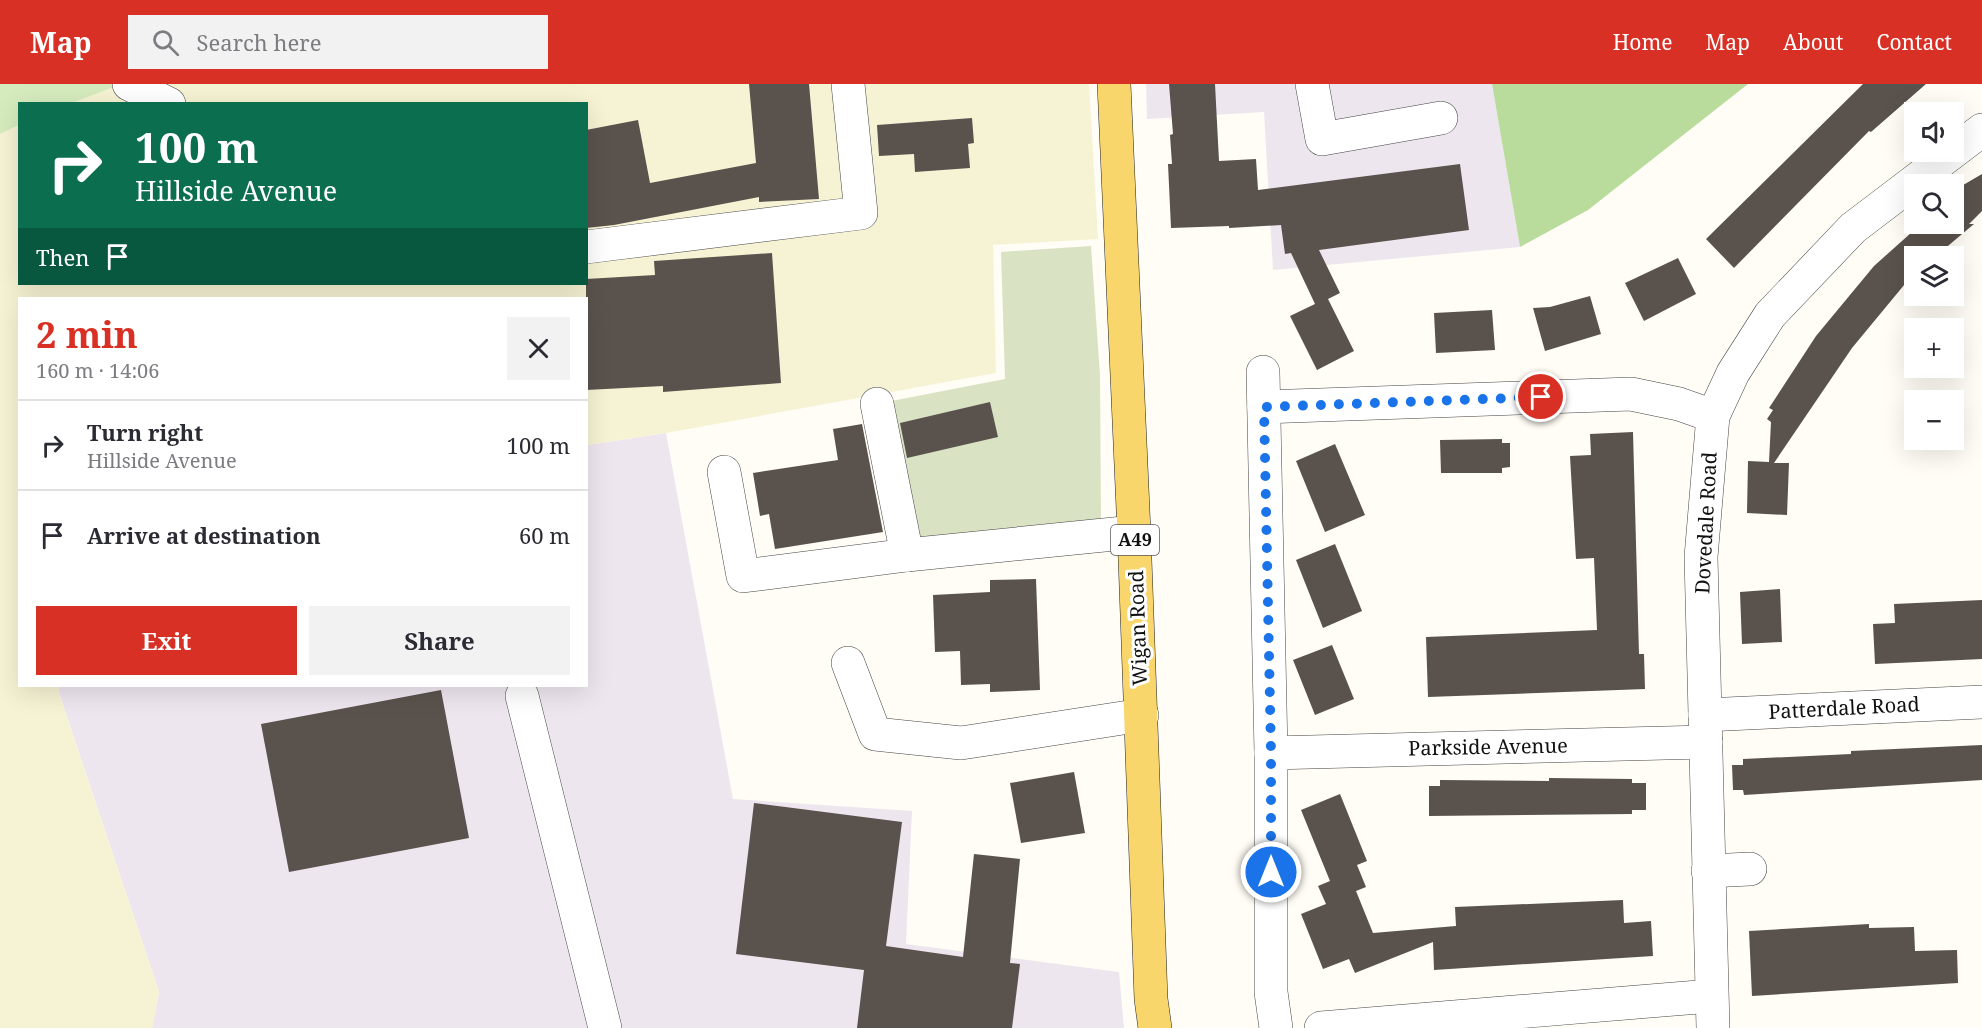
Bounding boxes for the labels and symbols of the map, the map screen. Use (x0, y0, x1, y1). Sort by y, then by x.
pin (1515, 371, 1566, 422)
street label: Dovedale Road (1688, 451, 1723, 595)
road number: A49 (1111, 525, 1159, 555)
street label: Wigan Road (1122, 570, 1153, 686)
street label: Patterdale Road (1768, 690, 1920, 725)
street label: Parkside Avenue (1408, 732, 1568, 761)
position arrow (1239, 840, 1303, 904)

